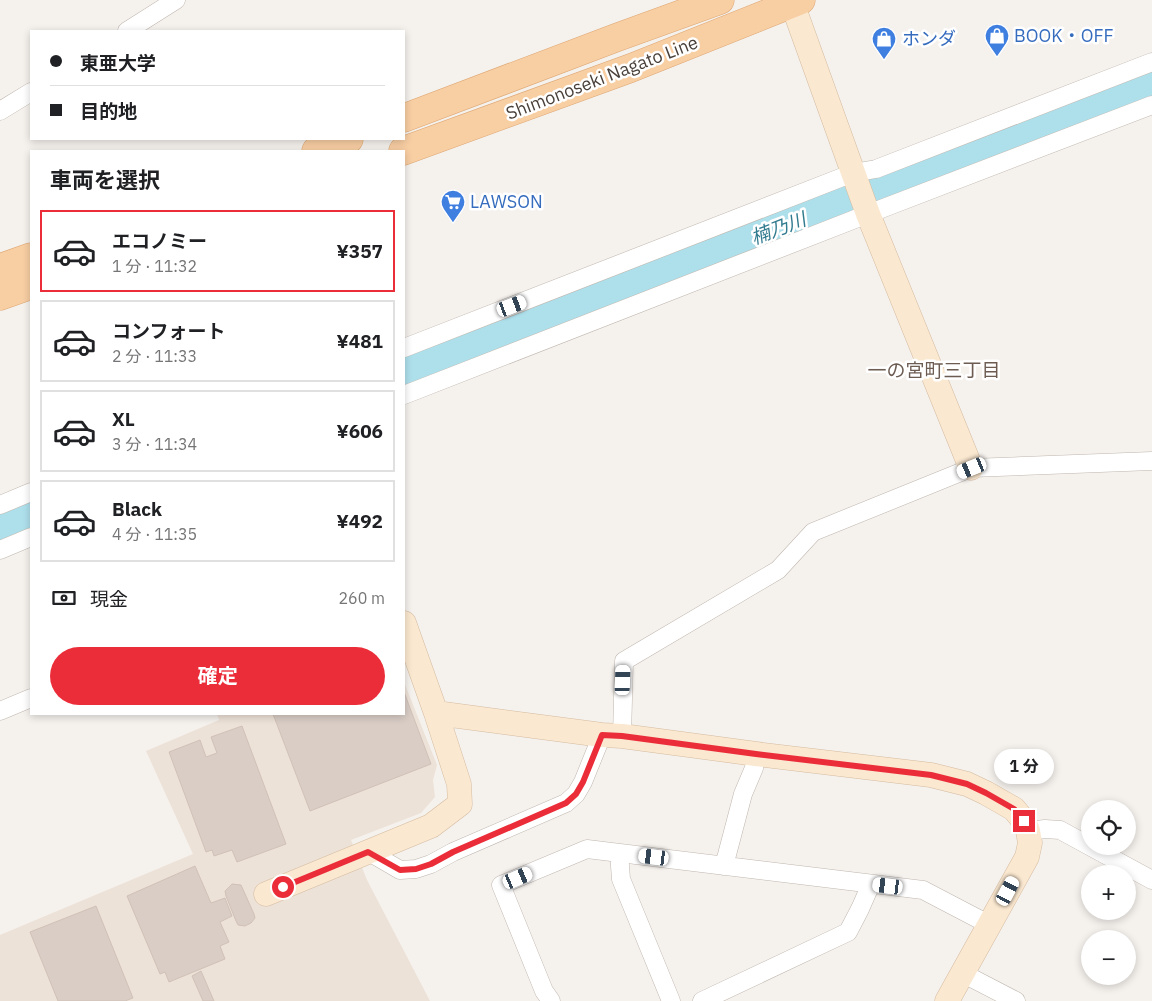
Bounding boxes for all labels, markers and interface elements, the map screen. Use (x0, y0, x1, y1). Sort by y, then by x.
shop icon: BOOK・OFF (984, 23, 1010, 57)
place label: BOOK・OFF (1014, 24, 1114, 47)
shop icon: ホンダ (871, 26, 897, 60)
place label: ホンダ (902, 27, 956, 50)
street label: Shimonoseki Nagato Line (503, 30, 701, 125)
text: 東亜大学 (80, 51, 156, 75)
text: 目的地 (80, 99, 137, 123)
text: 車両を選択 (50, 165, 160, 194)
supermarket icon: LAWSON (440, 189, 466, 223)
place label: LAWSON (470, 190, 543, 213)
water label: 楠乃川 (747, 206, 811, 249)
icon: car (52, 229, 97, 274)
text: エコノミー (112, 229, 207, 253)
text: ¥357 (336, 239, 383, 263)
text: 1 分 · 11:32 (112, 256, 197, 276)
car (495, 294, 528, 318)
icon: car (52, 319, 97, 364)
text: コンフォート (112, 319, 225, 343)
text: ¥481 (336, 329, 383, 353)
text: 2 分 · 11:33 (112, 346, 197, 366)
district label: 一の宮町三丁目 (867, 358, 1001, 382)
text: XL (112, 407, 135, 431)
icon: car (52, 409, 97, 454)
text: ¥606 (336, 419, 383, 443)
text: 3 分 · 11:34 (112, 434, 197, 454)
car (955, 455, 988, 481)
text: Black (112, 497, 162, 521)
icon: car (52, 499, 97, 544)
text: ¥492 (336, 509, 383, 533)
text: 4 分 · 11:35 (112, 524, 197, 544)
icon: cash (50, 584, 78, 612)
text: 現金 (90, 587, 128, 611)
text: 260 m (338, 588, 385, 608)
button: 確定 (50, 647, 385, 705)
car (614, 665, 631, 695)
callout: 1 分 (994, 748, 1054, 784)
text: 1 分 (1009, 756, 1039, 776)
map controls (1081, 800, 1136, 985)
button: locate (1081, 800, 1136, 855)
route end (1013, 810, 1035, 832)
car (638, 848, 669, 866)
car (501, 865, 534, 891)
button: + (1081, 865, 1136, 920)
car (994, 874, 1021, 908)
route start (272, 876, 294, 898)
car (872, 877, 903, 895)
button: − (1081, 930, 1136, 985)

